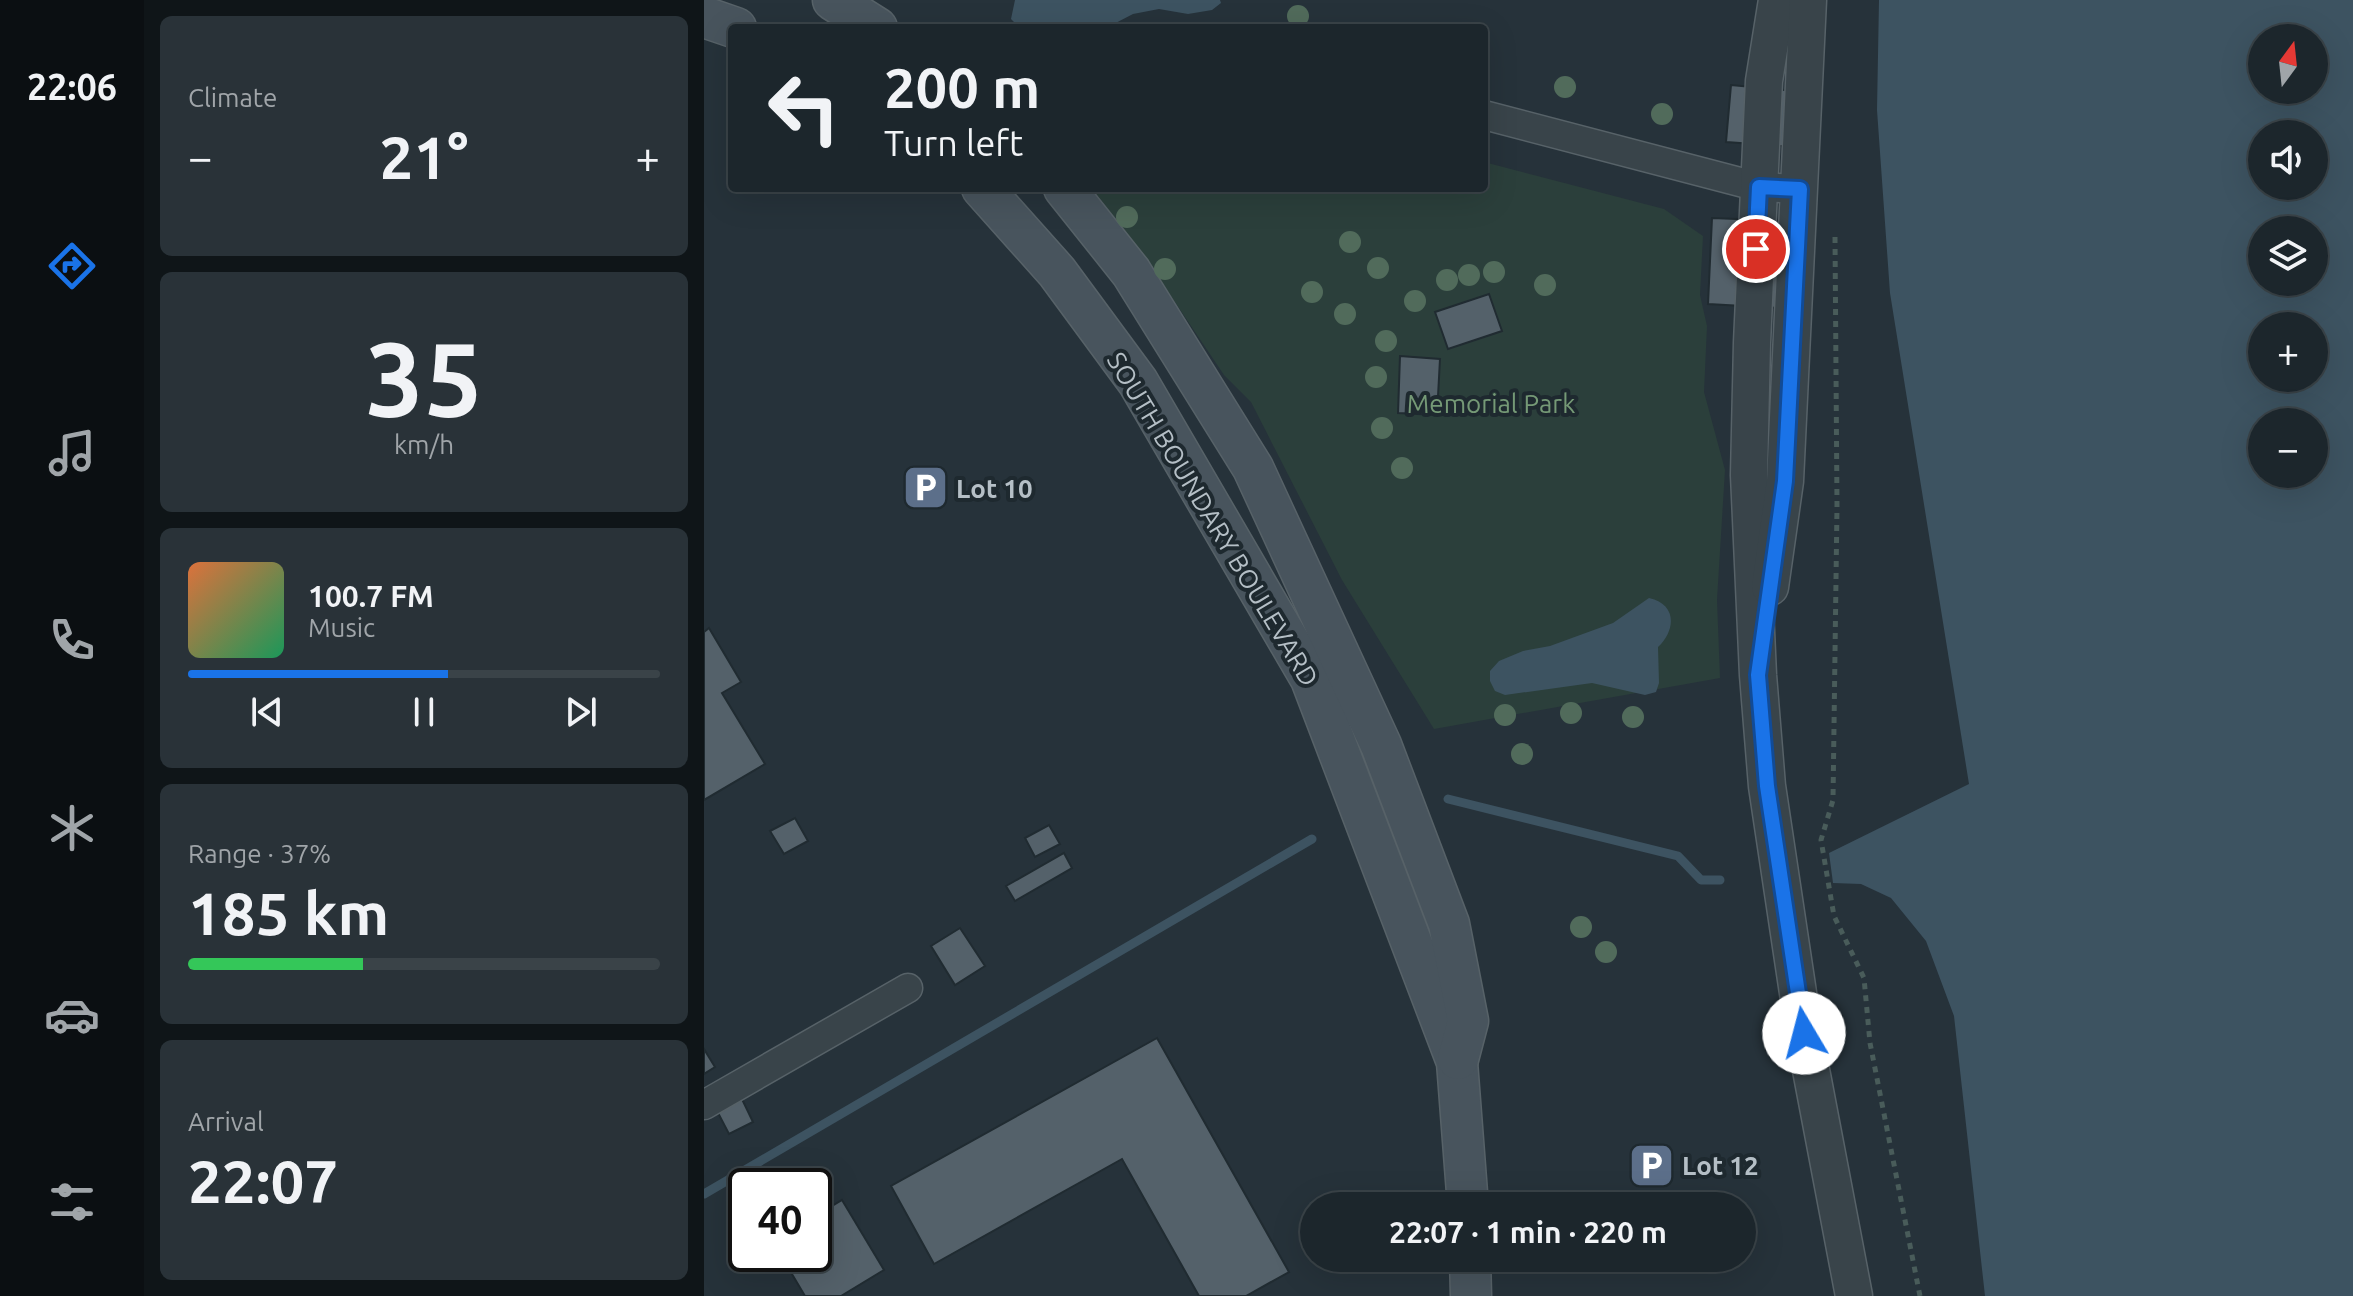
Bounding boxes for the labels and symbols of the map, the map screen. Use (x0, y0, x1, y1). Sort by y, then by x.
north arrow (2248, 24, 2328, 104)
pin (1722, 215, 1790, 283)
street label: SOUTH BOUNDARY BOULEVARD (1102, 347, 1324, 691)
park label: Memorial Park (1407, 389, 1575, 418)
parking icon: Lot 10 (901, 464, 949, 512)
place label: Lot 10 (956, 474, 1033, 503)
position arrow (1762, 991, 1846, 1075)
parking icon: Lot 12 (1627, 1141, 1675, 1189)
place label: Lot 12 (1682, 1151, 1759, 1180)
speed limit sign: 40 (728, 1168, 832, 1272)

